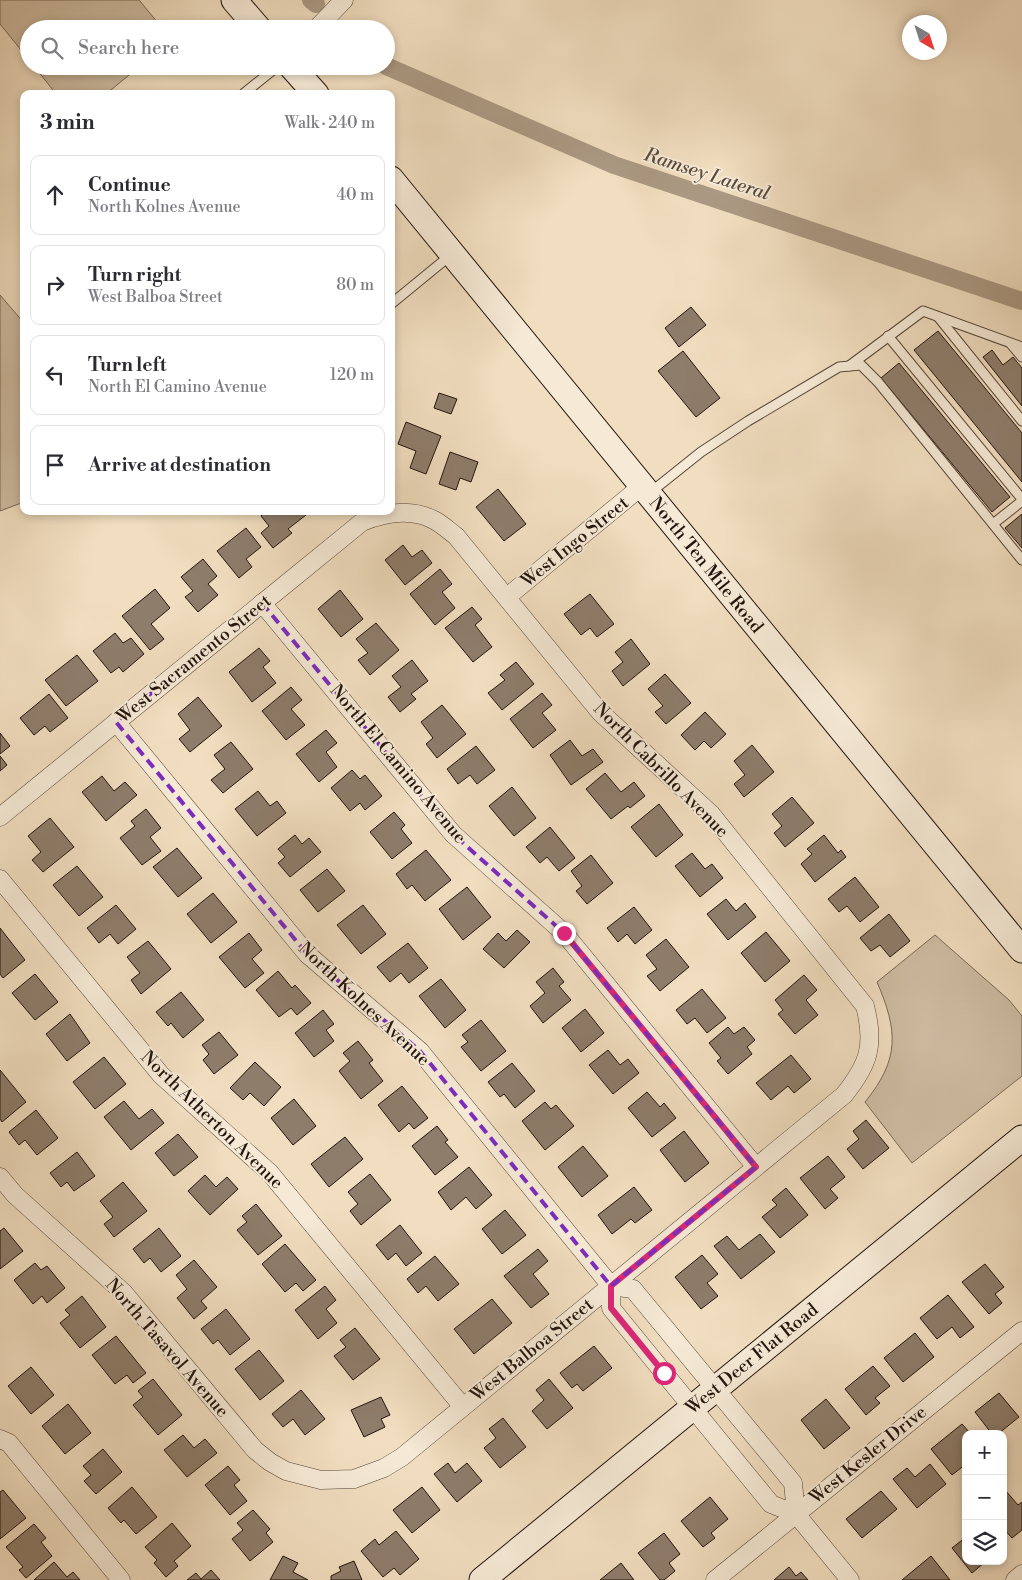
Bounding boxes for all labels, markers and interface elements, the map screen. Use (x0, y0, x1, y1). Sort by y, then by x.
north arrow (902, 15, 947, 60)
search box (20, 20, 395, 75)
icon: search (38, 34, 66, 62)
text: Search here (78, 36, 179, 60)
text: 3 min (40, 110, 95, 136)
text: Walk · 240 m (284, 113, 375, 133)
water label: Ramsey Lateral (640, 142, 773, 206)
text: Continue (88, 173, 171, 197)
icon: ahead (41, 181, 69, 209)
text: 40 m (337, 185, 374, 205)
text: North Kolnes Avenue (88, 197, 241, 217)
text: Turn right (88, 263, 181, 287)
icon: right (41, 271, 69, 299)
text: 80 m (336, 275, 374, 295)
text: West Balboa Street (88, 287, 223, 307)
text: Turn left (88, 353, 167, 377)
icon: left (41, 361, 69, 389)
text: 120 m (330, 365, 374, 385)
text: North El Camino Avenue (88, 377, 267, 397)
icon: arrive (41, 451, 69, 479)
text: Arrive at destination (88, 453, 271, 477)
street label: West Ingo Street (516, 491, 634, 593)
street label: North Ten Mile Road (644, 492, 769, 638)
street label: West Sacramento Street (111, 589, 276, 729)
street label: North El Camino Avenue (325, 680, 471, 848)
street label: North Cabrillo Avenue (588, 697, 734, 843)
route end (553, 922, 576, 945)
street label: North Kolnes Avenue (293, 937, 435, 1071)
street label: North Atherton Avenue (136, 1046, 288, 1194)
street label: North Tasavol Avenue (100, 1274, 234, 1422)
street label: West Balboa Street (465, 1293, 599, 1407)
street label: West Deer Flat Road (680, 1298, 824, 1420)
route start (653, 1362, 676, 1385)
street label: West Kesler Drive (804, 1401, 931, 1510)
map controls (962, 1430, 1007, 1565)
button: + (962, 1430, 1007, 1475)
button: − (962, 1475, 1007, 1520)
button: layers (962, 1520, 1007, 1565)

